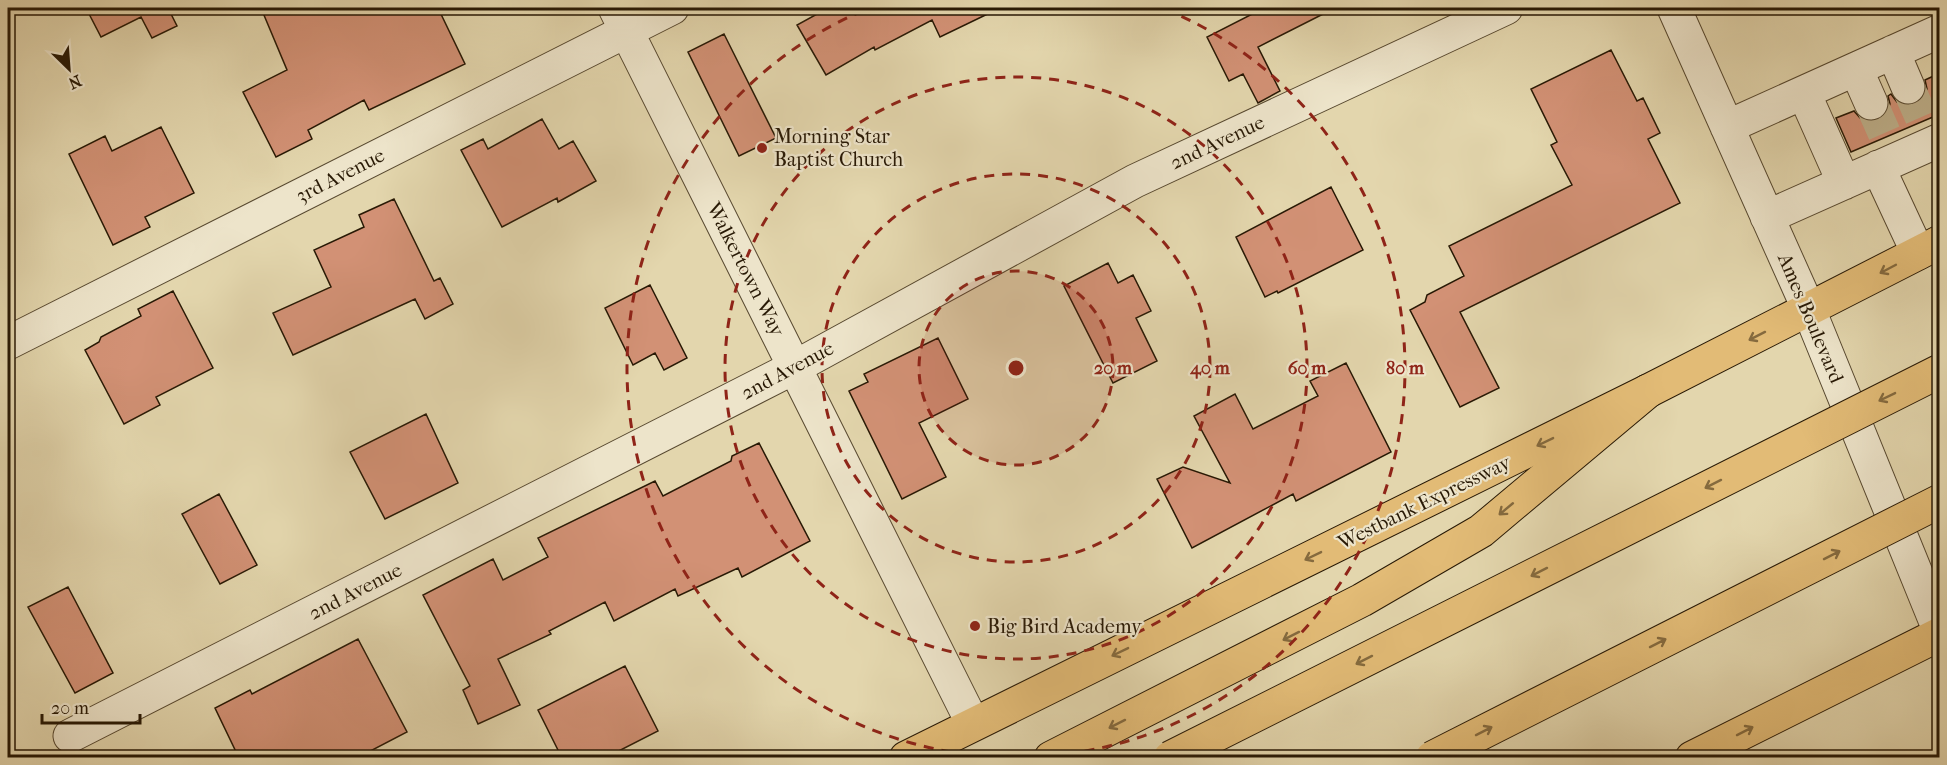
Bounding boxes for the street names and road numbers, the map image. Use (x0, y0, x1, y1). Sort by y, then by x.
street label: 2nd Avenue (1166, 111, 1268, 174)
street label: 3rd Avenue (292, 143, 388, 208)
street label: Walkertown Way (701, 198, 790, 341)
street label: Ames Boulevard (1772, 249, 1849, 388)
street label: 2nd Avenue (737, 336, 838, 404)
street label: Westbank Expressway (1333, 450, 1516, 555)
street label: 2nd Avenue (305, 558, 406, 625)

